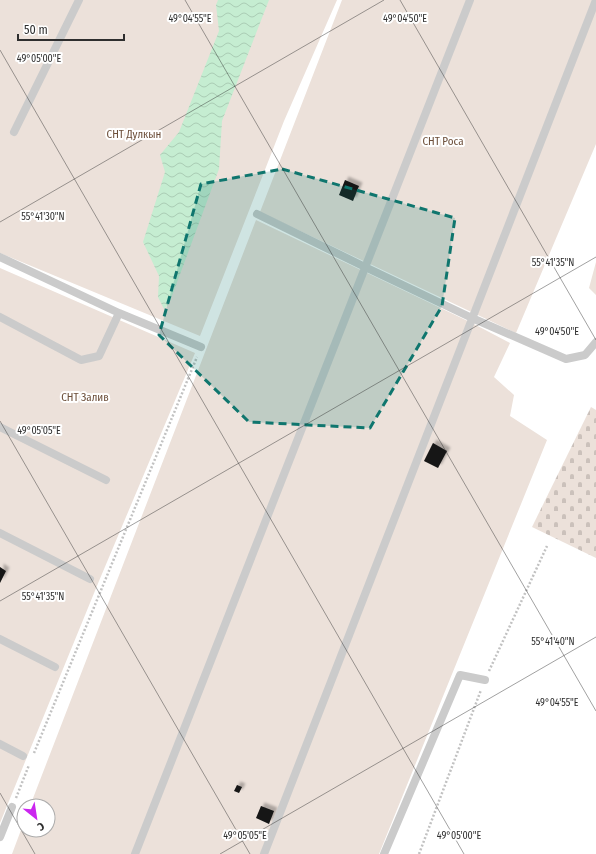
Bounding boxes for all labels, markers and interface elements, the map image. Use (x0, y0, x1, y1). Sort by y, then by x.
text: 49°04'55"E (168, 13, 212, 25)
text: 49°04'50"E (383, 13, 427, 25)
scale bar (18, 16, 124, 42)
text: 50 m (24, 23, 48, 37)
text: 49°05'00"E (17, 53, 62, 65)
park label: СНТ Дулкын (107, 128, 161, 141)
park label: СНТ Роса (422, 135, 464, 148)
text: 55°41'30"N (21, 211, 65, 223)
text: 55°41'35"N (532, 257, 574, 269)
text: 49°04'50"E (535, 326, 579, 338)
park label: СНТ Залив (61, 391, 109, 404)
text: 49°05'05"E (17, 425, 61, 437)
text: 55°41'35"N (22, 591, 64, 603)
text: 55°41'40"N (531, 636, 575, 648)
text: 49°04'55"E (535, 697, 579, 709)
north arrow (16, 798, 56, 838)
text: С (35, 819, 46, 833)
text: 49°05'05"E (223, 830, 267, 842)
text: 49°05'00"E (437, 830, 482, 842)

